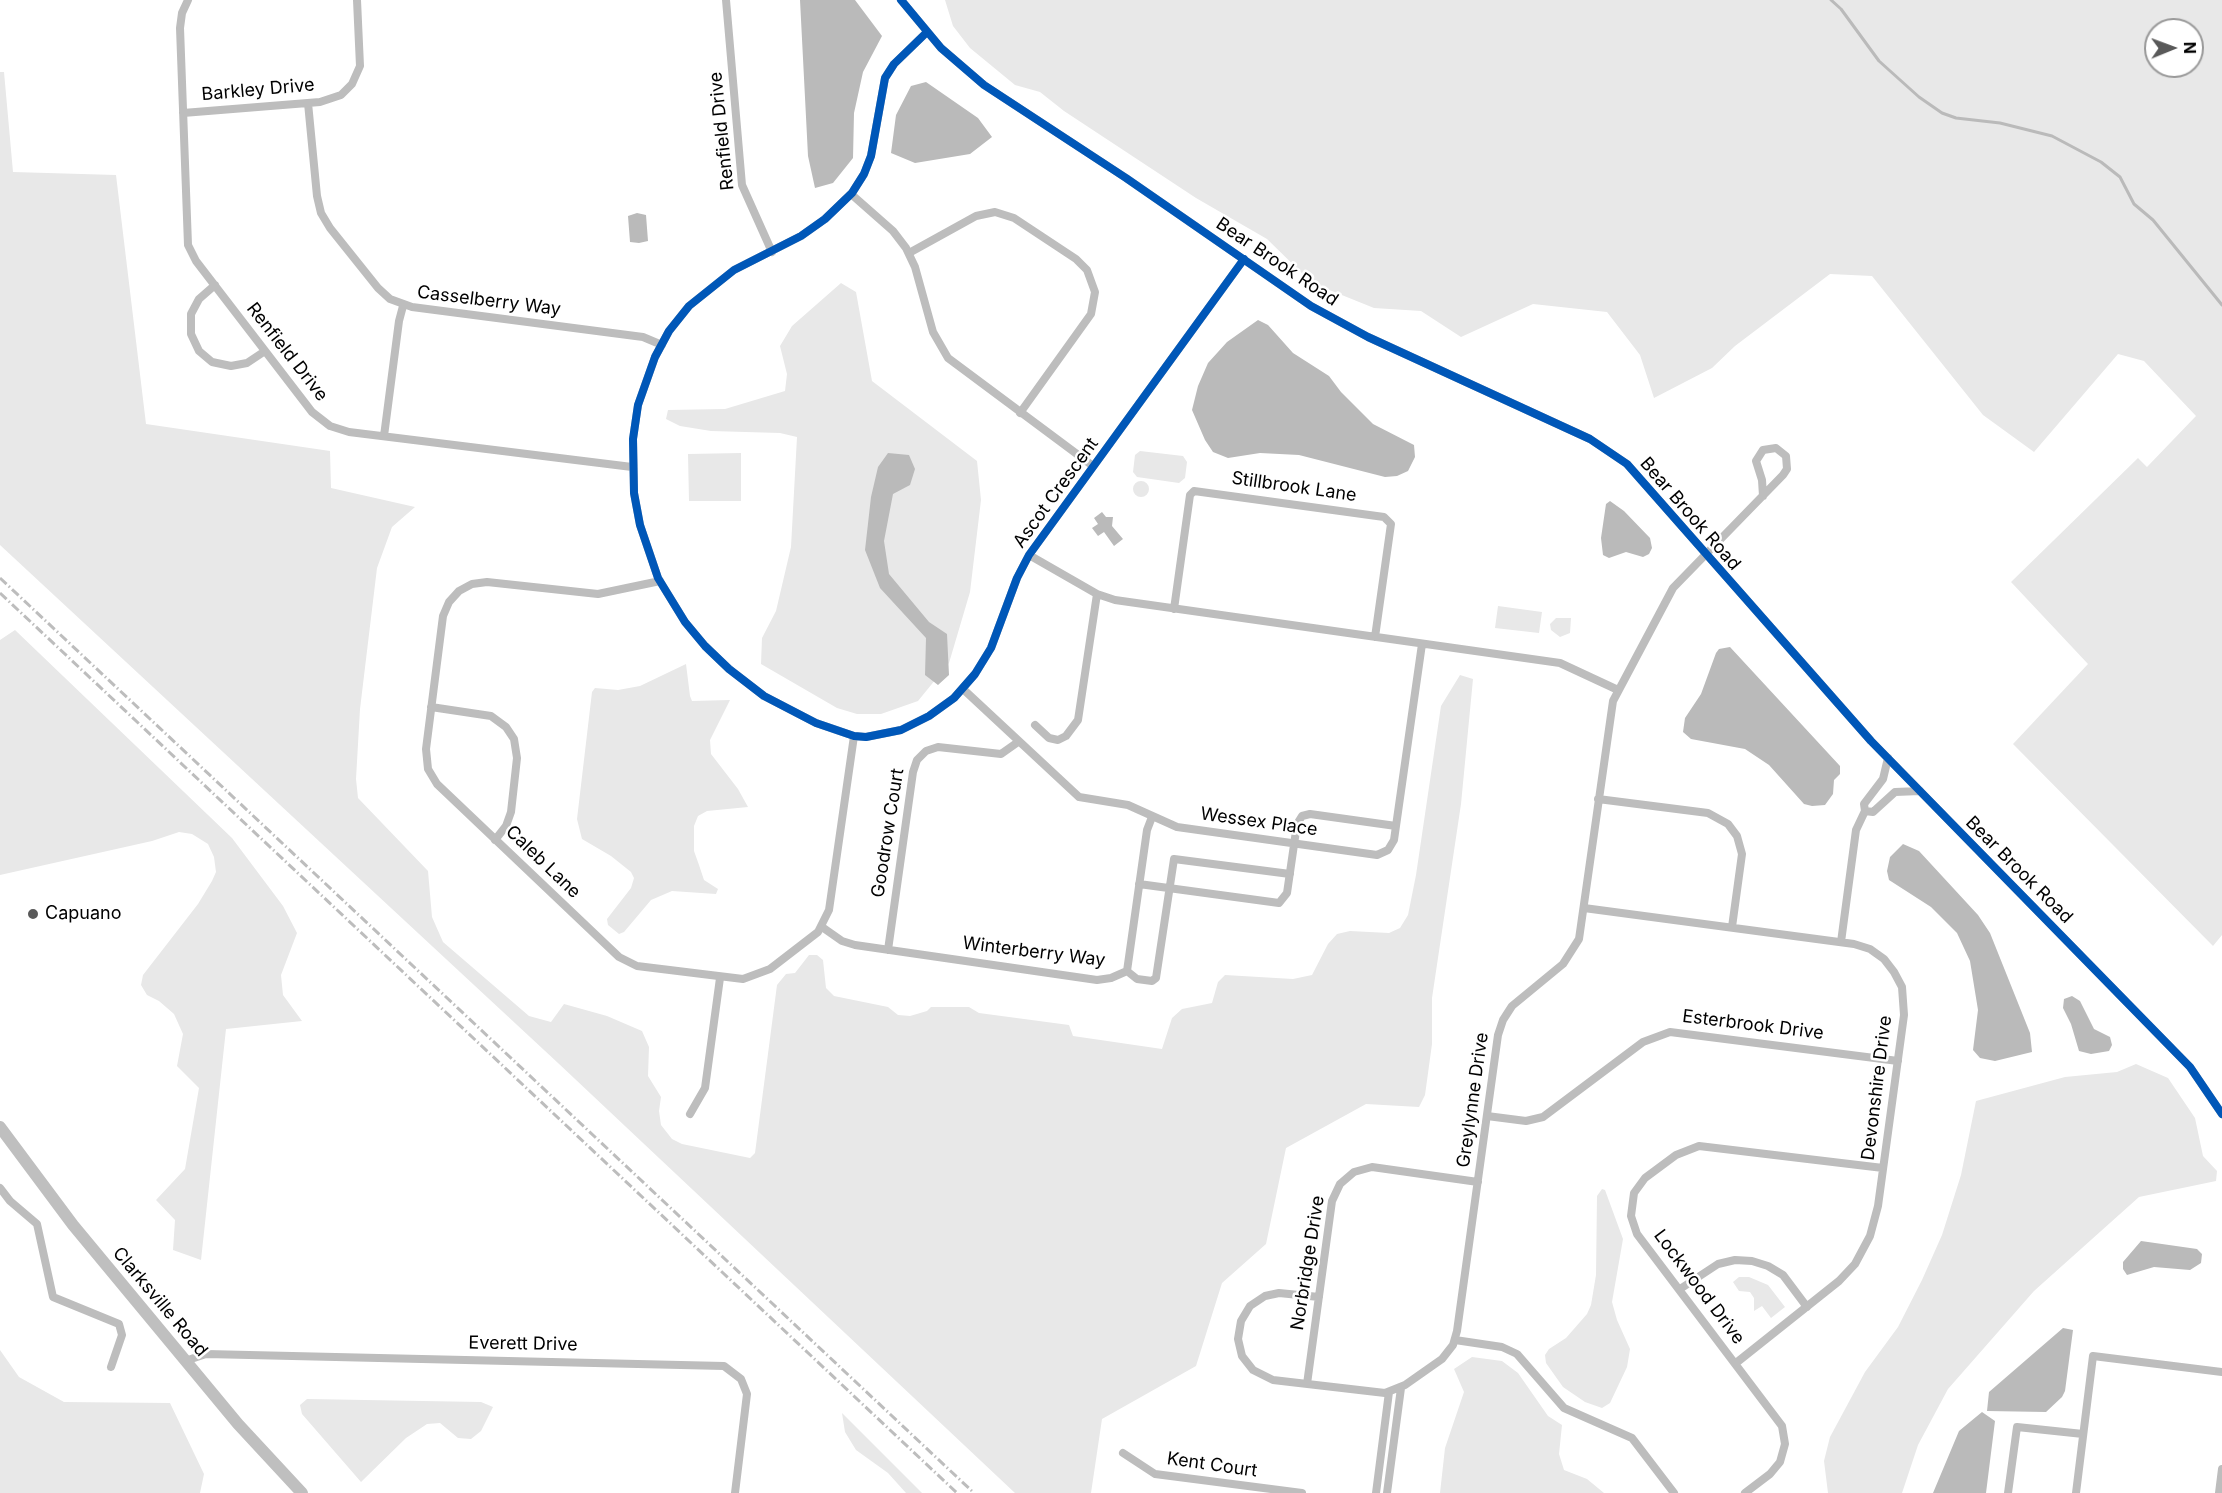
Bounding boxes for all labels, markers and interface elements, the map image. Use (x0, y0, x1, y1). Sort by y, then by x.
north arrow (2144, 18, 2204, 78)
text: N (2180, 41, 2200, 54)
street label: Renfield Drive (705, 71, 739, 191)
street label: Barkley Drive (201, 74, 315, 106)
street label: Bear Brook Road (1212, 213, 1342, 311)
street label: Casselberry Way (416, 281, 562, 321)
street label: Renfield Drive (242, 298, 332, 406)
street label: Ascot Crescent (1009, 434, 1103, 552)
street label: Bear Brook Road (1635, 453, 1745, 575)
street label: Stillbrook Lane (1230, 468, 1358, 506)
street label: Goodrow Court (867, 767, 909, 899)
street label: Wessex Place (1199, 803, 1319, 841)
street label: Bear Brook Road (1961, 812, 2077, 928)
street label: Caleb Lane (501, 821, 585, 903)
place label: Capuano (45, 903, 121, 925)
marker: Capuano (26, 907, 40, 921)
street label: Winterberry Way (961, 933, 1107, 971)
street label: Esterbrook Drive (1681, 1006, 1825, 1044)
street label: Devonshire Drive (1857, 1014, 1897, 1162)
street label: Greylynne Drive (1453, 1031, 1493, 1169)
street label: Norbridge Drive (1287, 1194, 1329, 1332)
street label: Lockwood Drive (1649, 1225, 1749, 1349)
street label: Clarksville Road (108, 1243, 212, 1361)
street label: Everett Drive (468, 1332, 578, 1356)
street label: Kent Court (1165, 1448, 1259, 1482)

